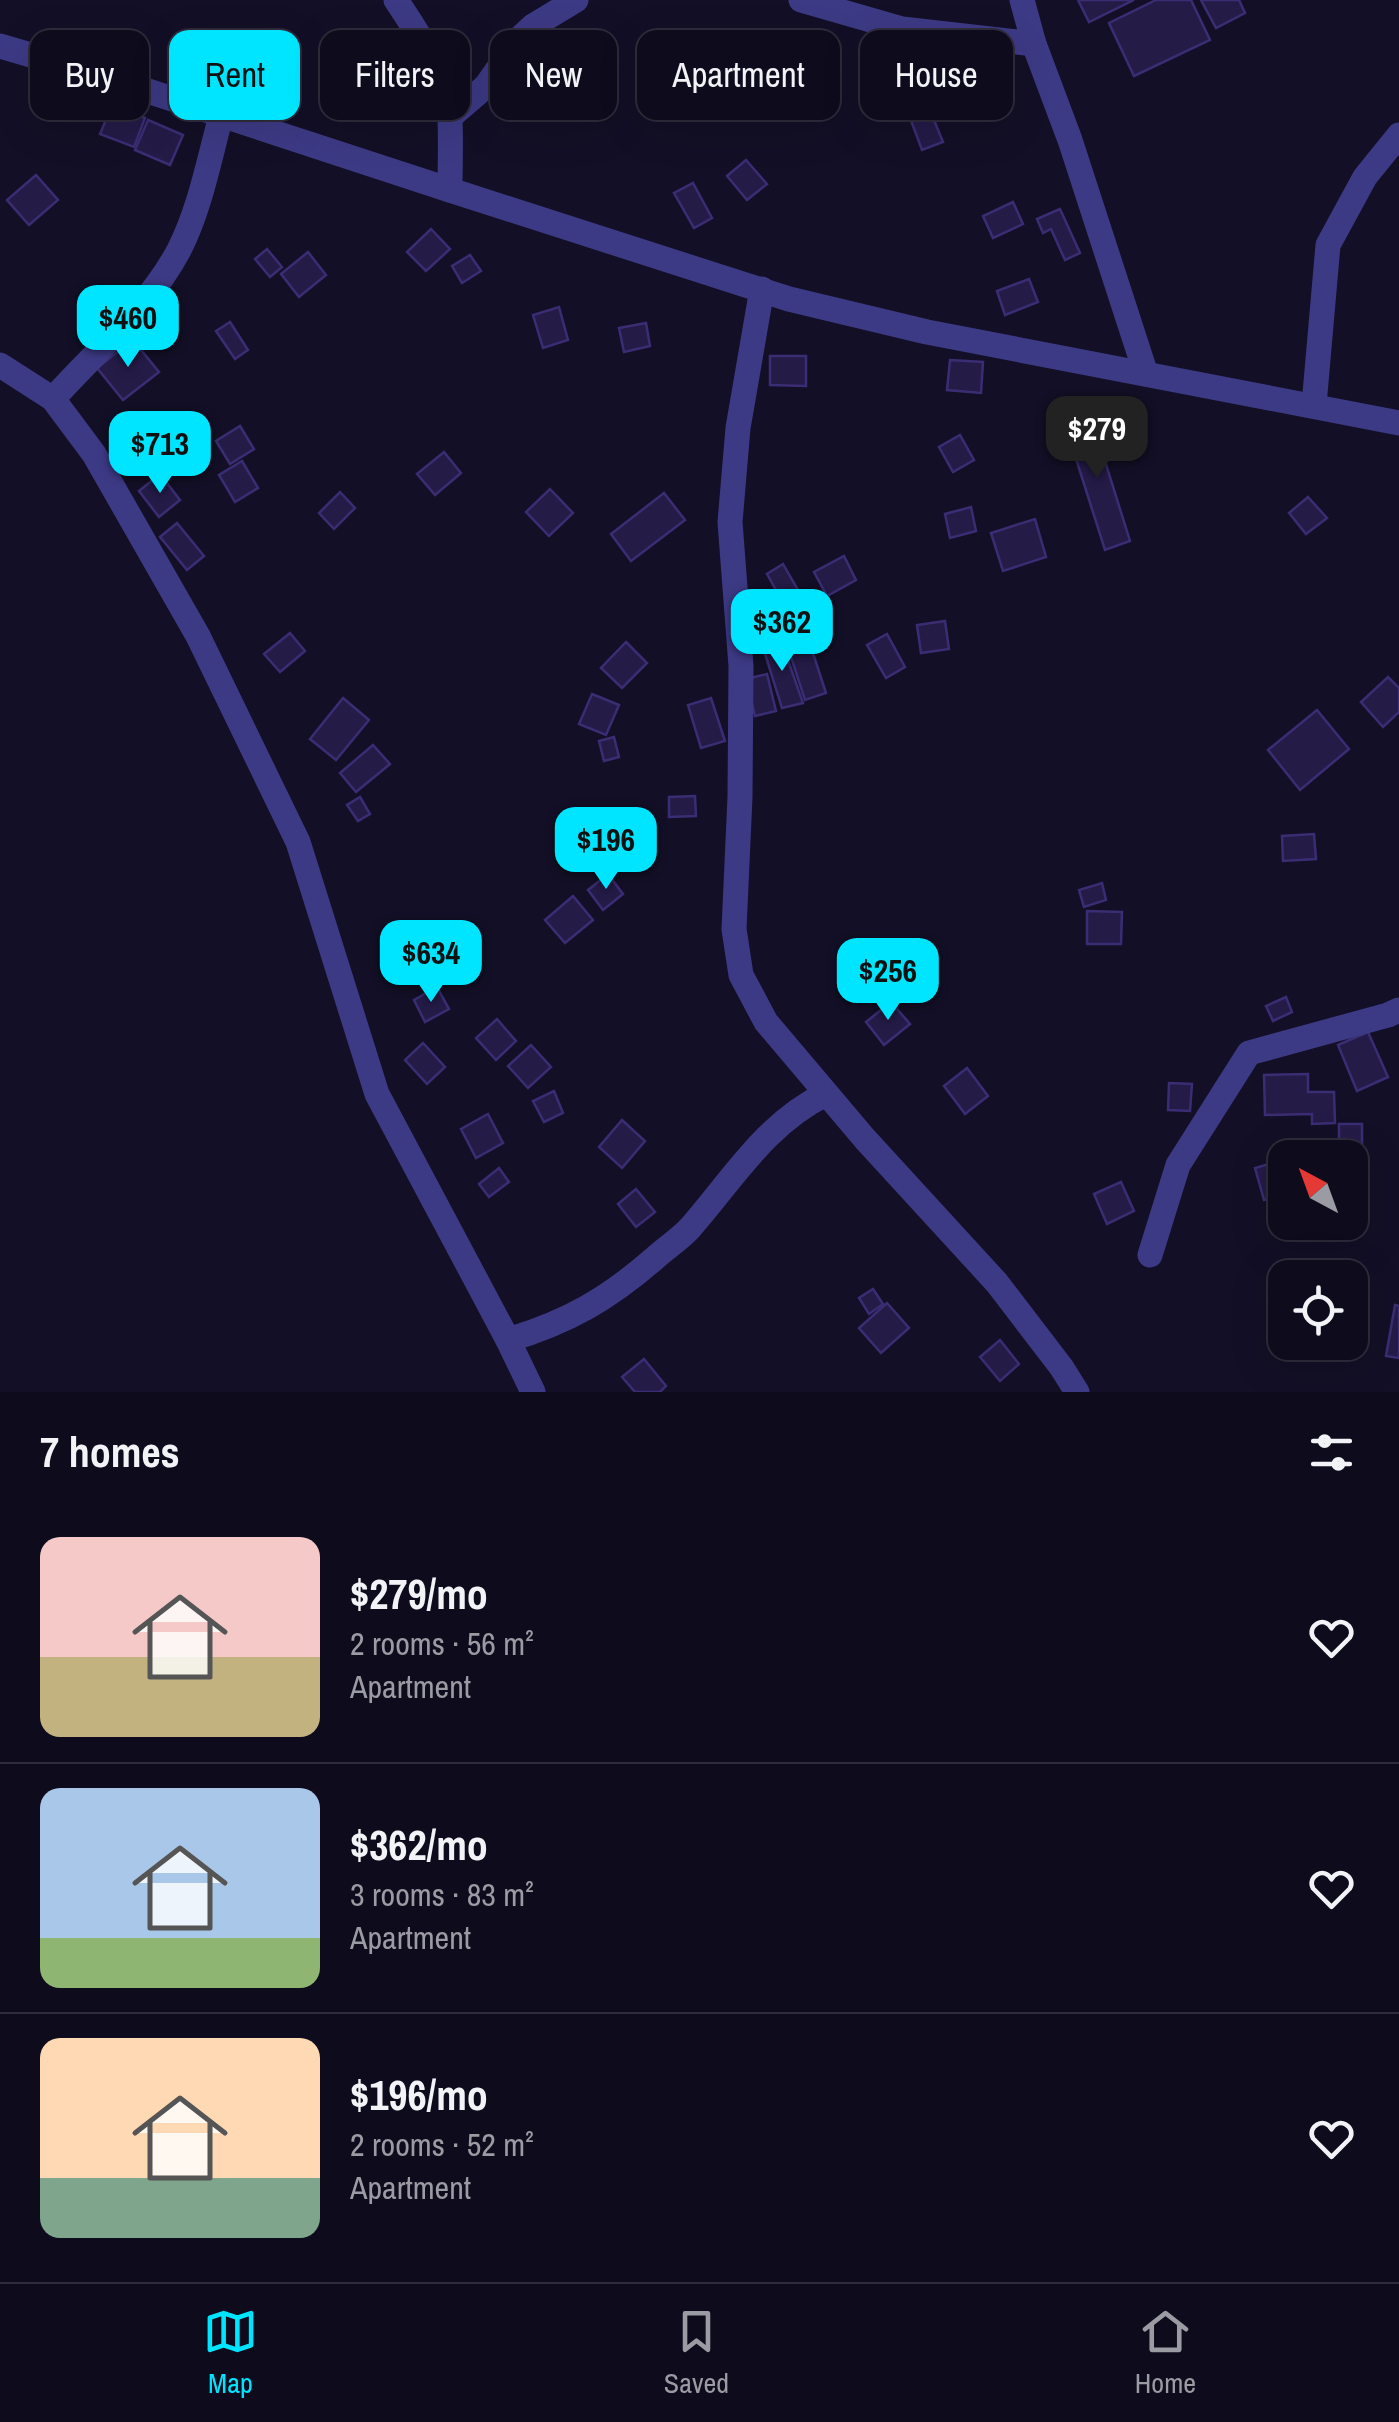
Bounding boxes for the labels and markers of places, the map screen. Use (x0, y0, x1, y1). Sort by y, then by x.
pin: $460 (69, 285, 187, 370)
pin: $279 (1038, 396, 1156, 481)
pin: $713 (101, 411, 219, 496)
pin: $362 (723, 589, 841, 674)
pin: $196 (547, 807, 665, 892)
pin: $634 (372, 920, 490, 1005)
pin: $256 (829, 938, 947, 1023)

